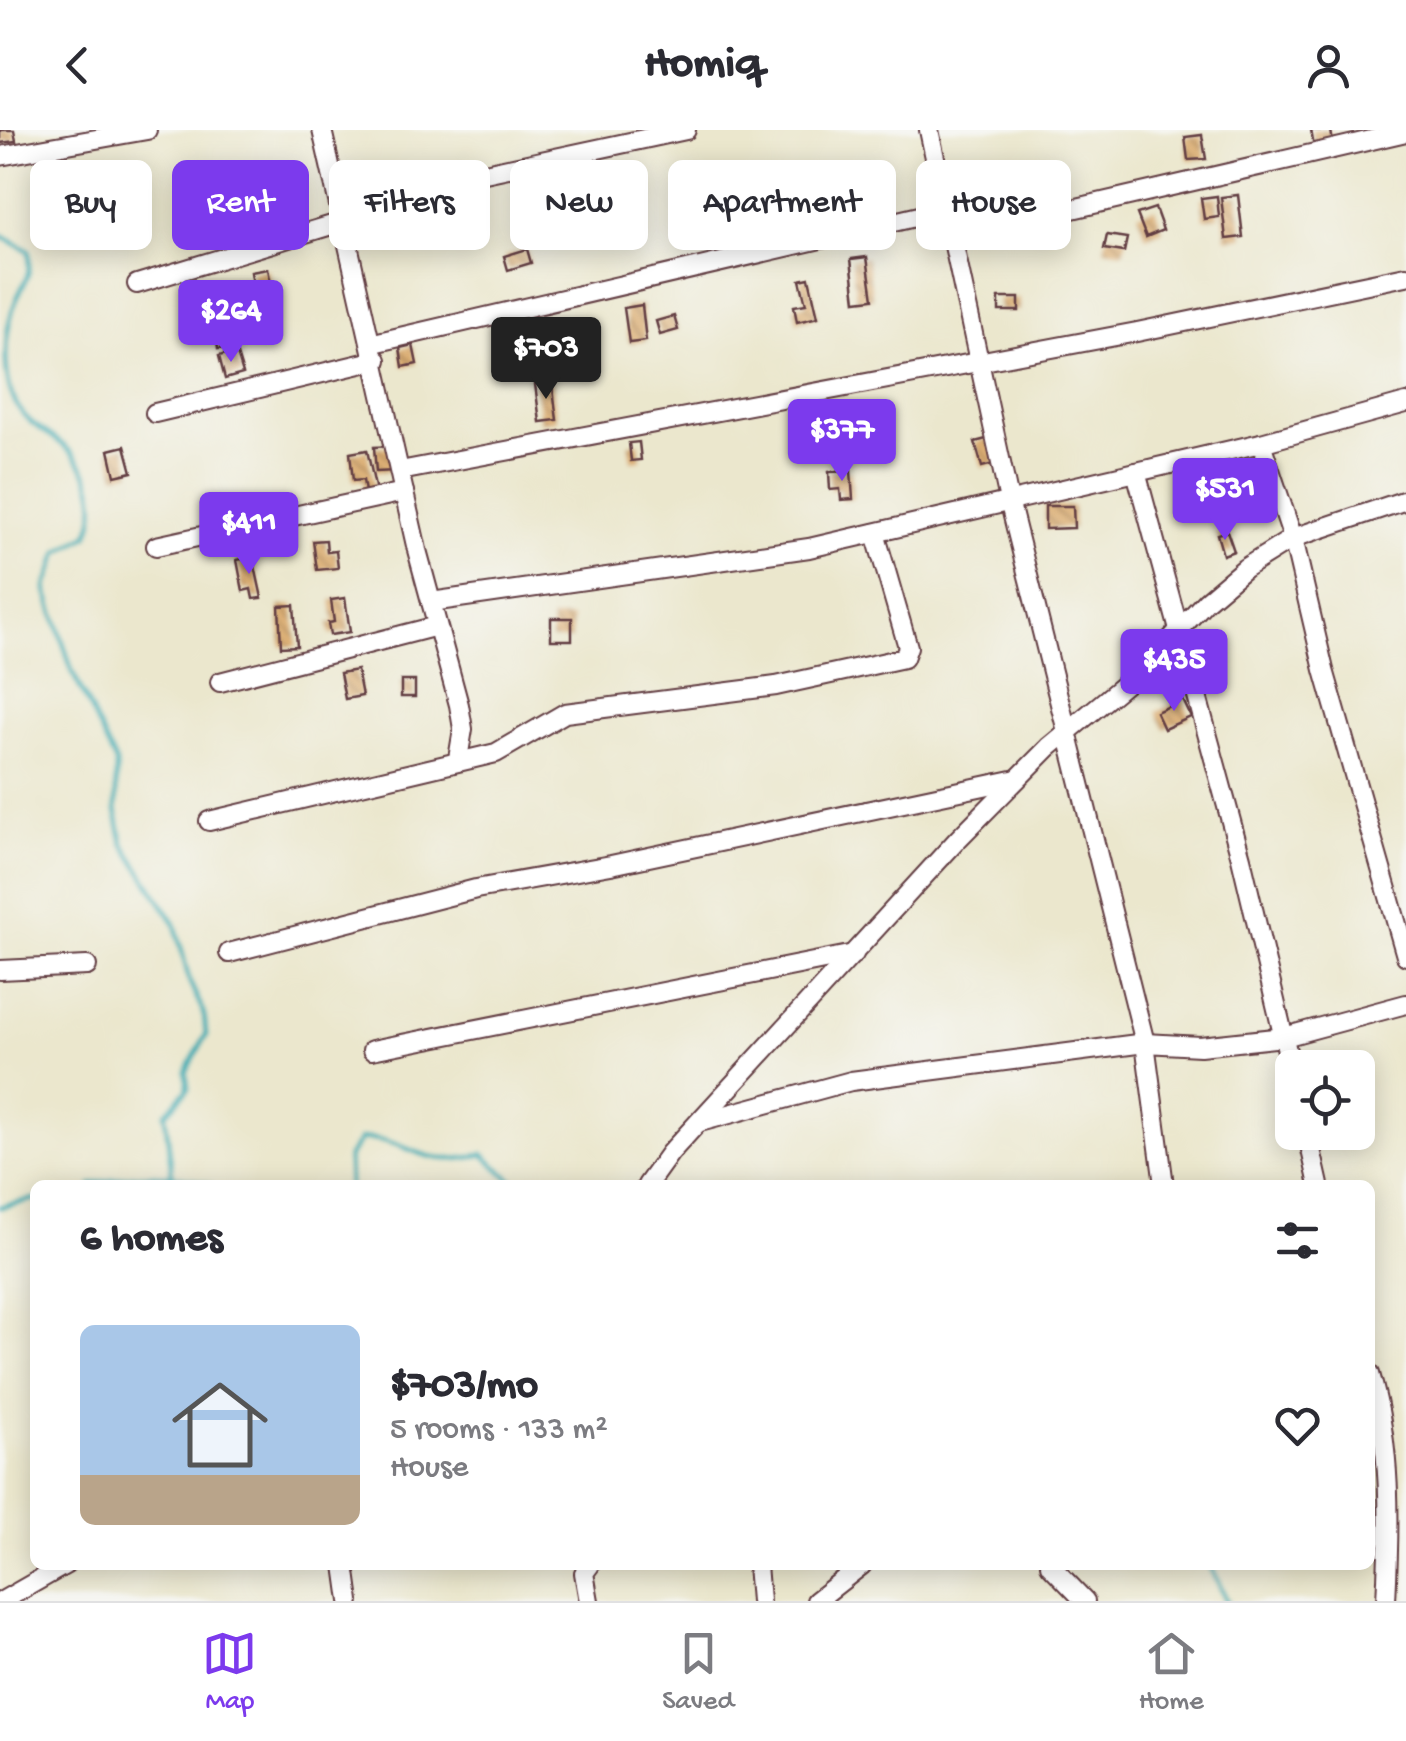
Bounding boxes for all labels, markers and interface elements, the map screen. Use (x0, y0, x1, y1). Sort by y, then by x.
icon: back (50, 38, 105, 93)
icon: person (1301, 38, 1356, 93)
text: Homiq (644, 39, 762, 92)
chip: Buy (30, 160, 152, 250)
chip: Rent (172, 160, 309, 250)
chip: Filters (329, 160, 490, 250)
chip: New (510, 160, 648, 250)
chip: Apartment (668, 160, 896, 250)
chip: House (916, 160, 1071, 250)
pin: $264 (172, 280, 290, 365)
text: $264 (200, 293, 262, 331)
pin: $703 (487, 317, 605, 402)
text: $703 (513, 330, 579, 368)
pin: $377 (783, 399, 901, 484)
text: $377 (810, 412, 874, 450)
pin: $531 (1166, 458, 1284, 543)
text: $531 (1195, 471, 1255, 509)
pin: $411 (190, 492, 308, 577)
text: $411 (221, 505, 277, 543)
pin: $435 (1115, 629, 1233, 714)
text: $435 (1143, 642, 1205, 680)
map controls (1275, 1050, 1375, 1150)
button: locate (1275, 1050, 1375, 1150)
icon: filters (1270, 1213, 1325, 1268)
text: 6 homes (80, 1216, 223, 1265)
text: $703/mo (390, 1363, 538, 1412)
icon: home (160, 1365, 280, 1485)
icon: heart (1270, 1398, 1325, 1453)
text: 5 rooms · 133 m² (390, 1412, 608, 1450)
text: House (390, 1450, 468, 1488)
tab: Map (202, 1626, 257, 1719)
tab: Saved (662, 1626, 734, 1719)
tab: Home (1139, 1626, 1204, 1719)

